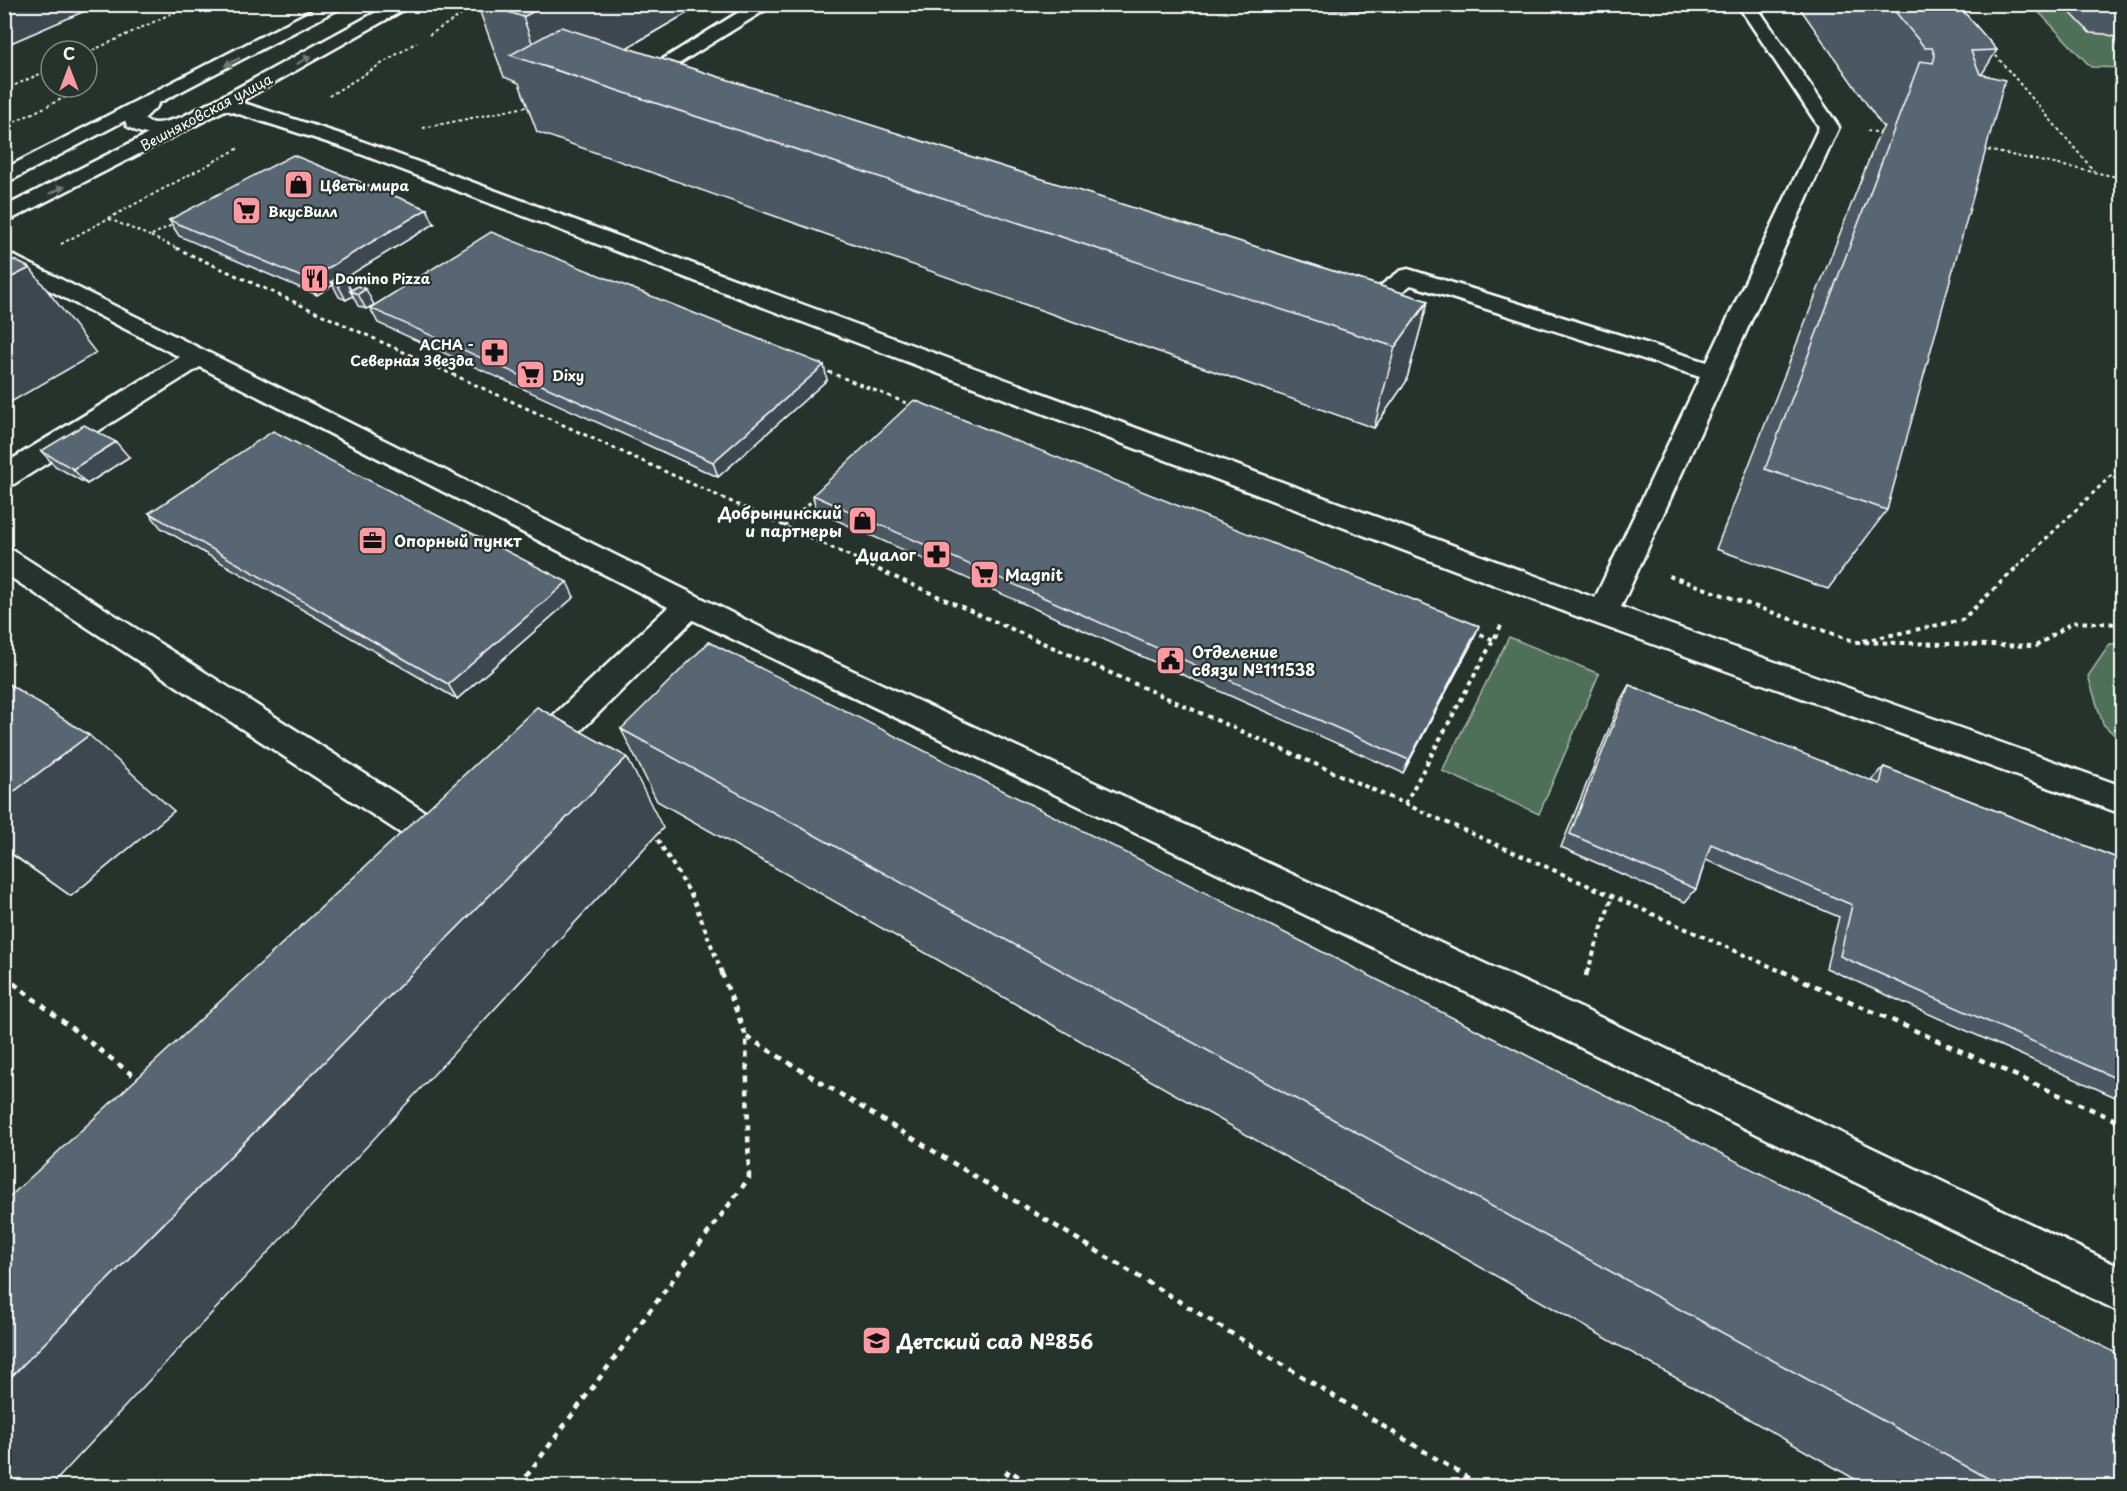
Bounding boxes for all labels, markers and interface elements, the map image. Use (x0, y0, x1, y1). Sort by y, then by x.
north arrow (39, 39, 99, 99)
text: С (63, 41, 75, 65)
one-way arrow (295, 55, 312, 65)
one-way arrow (223, 57, 240, 67)
street label: Вешняковская улица (136, 68, 276, 156)
shop icon: Цветы мира (283, 169, 315, 201)
place label: Цветы мира (320, 175, 409, 196)
one-way arrow (48, 186, 65, 195)
supermarket icon: ВкусВилл (231, 195, 263, 227)
place label: ВкусВилл (268, 201, 338, 222)
restaurant icon: Domino Pizza (298, 262, 330, 294)
place label: Domino Pizza (335, 268, 431, 289)
place label: АСНА - Северная Звезда (350, 334, 475, 371)
pharmacy icon: АСНА - Северная Звезда (479, 336, 511, 368)
supermarket icon: Dixy (515, 359, 547, 391)
place label: Dixy (552, 365, 584, 386)
place label: Добрынинский и партнеры (717, 500, 842, 542)
shop icon: Добрынинский и партнеры (847, 505, 879, 537)
office icon: Опорный пункт (357, 524, 389, 556)
place label: Опорный пункт (394, 528, 522, 552)
pharmacy icon: Диалог (921, 538, 953, 570)
place label: Диалог (855, 542, 917, 566)
supermarket icon: Magnit (968, 558, 1000, 590)
place label: Magnit (1005, 562, 1064, 586)
place label: Отделение связи №111538 (1192, 639, 1315, 681)
public building icon: Отделение связи №111538 (1155, 644, 1187, 676)
school or university icon: Детский сад №856 (860, 1325, 892, 1357)
place label: Детский сад №856 (896, 1326, 1094, 1356)

